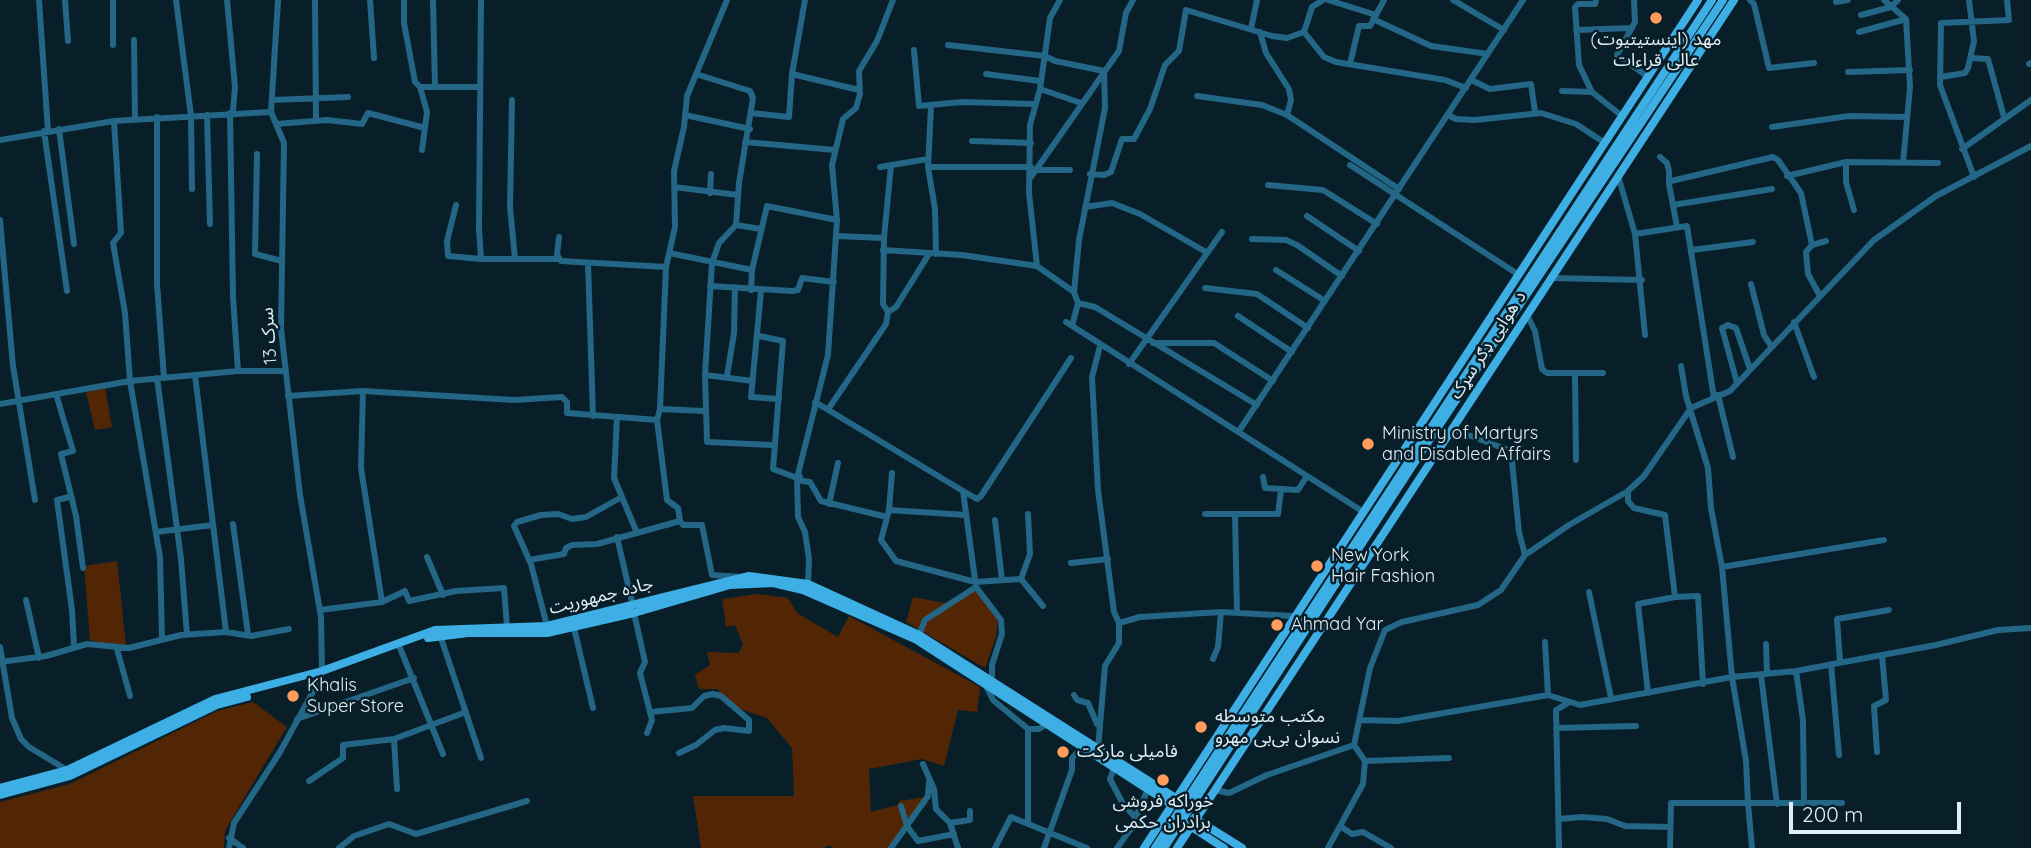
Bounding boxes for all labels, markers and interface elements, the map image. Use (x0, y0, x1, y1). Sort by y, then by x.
marker: مهد (اینستیتیوت) عالی قراءات (1648, 10, 1664, 26)
place label: مهد (اینستیتیوت) عالی قراءات (1591, 29, 1721, 72)
street label: د هوایی ډګر سړک (1445, 287, 1531, 403)
street label: سرک 13 (256, 307, 282, 365)
place label: Ministry of Martyrs and Disabled Affairs (1382, 423, 1551, 466)
marker: Ministry of Martyrs and Disabled Affairs (1360, 436, 1376, 452)
place label: New York Hair Fashion (1331, 545, 1435, 588)
marker: New York Hair Fashion (1309, 558, 1325, 574)
street label: جاده جمهوریت (547, 573, 655, 619)
place label: Ahmad Yar (1291, 614, 1383, 636)
marker: Ahmad Yar (1269, 617, 1285, 633)
place label: Khalis Super Store (307, 675, 404, 718)
marker: Khalis Super Store (285, 688, 301, 704)
place label: مکتب متوسطه نسوان بی‌بی مهرو (1215, 706, 1340, 748)
marker: مکتب متوسطه نسوان بی‌بی مهرو (1193, 719, 1209, 735)
place label: فامیلی مارکت (1077, 741, 1178, 763)
marker: فامیلی مارکت (1055, 744, 1071, 760)
marker: خوراکه فروشی برادران حکمی (1155, 772, 1171, 788)
scale bar (1793, 788, 1965, 832)
place label: خوراکه فروشی برادران حکمی (1112, 791, 1214, 834)
text: 200 m (1802, 801, 1864, 827)

